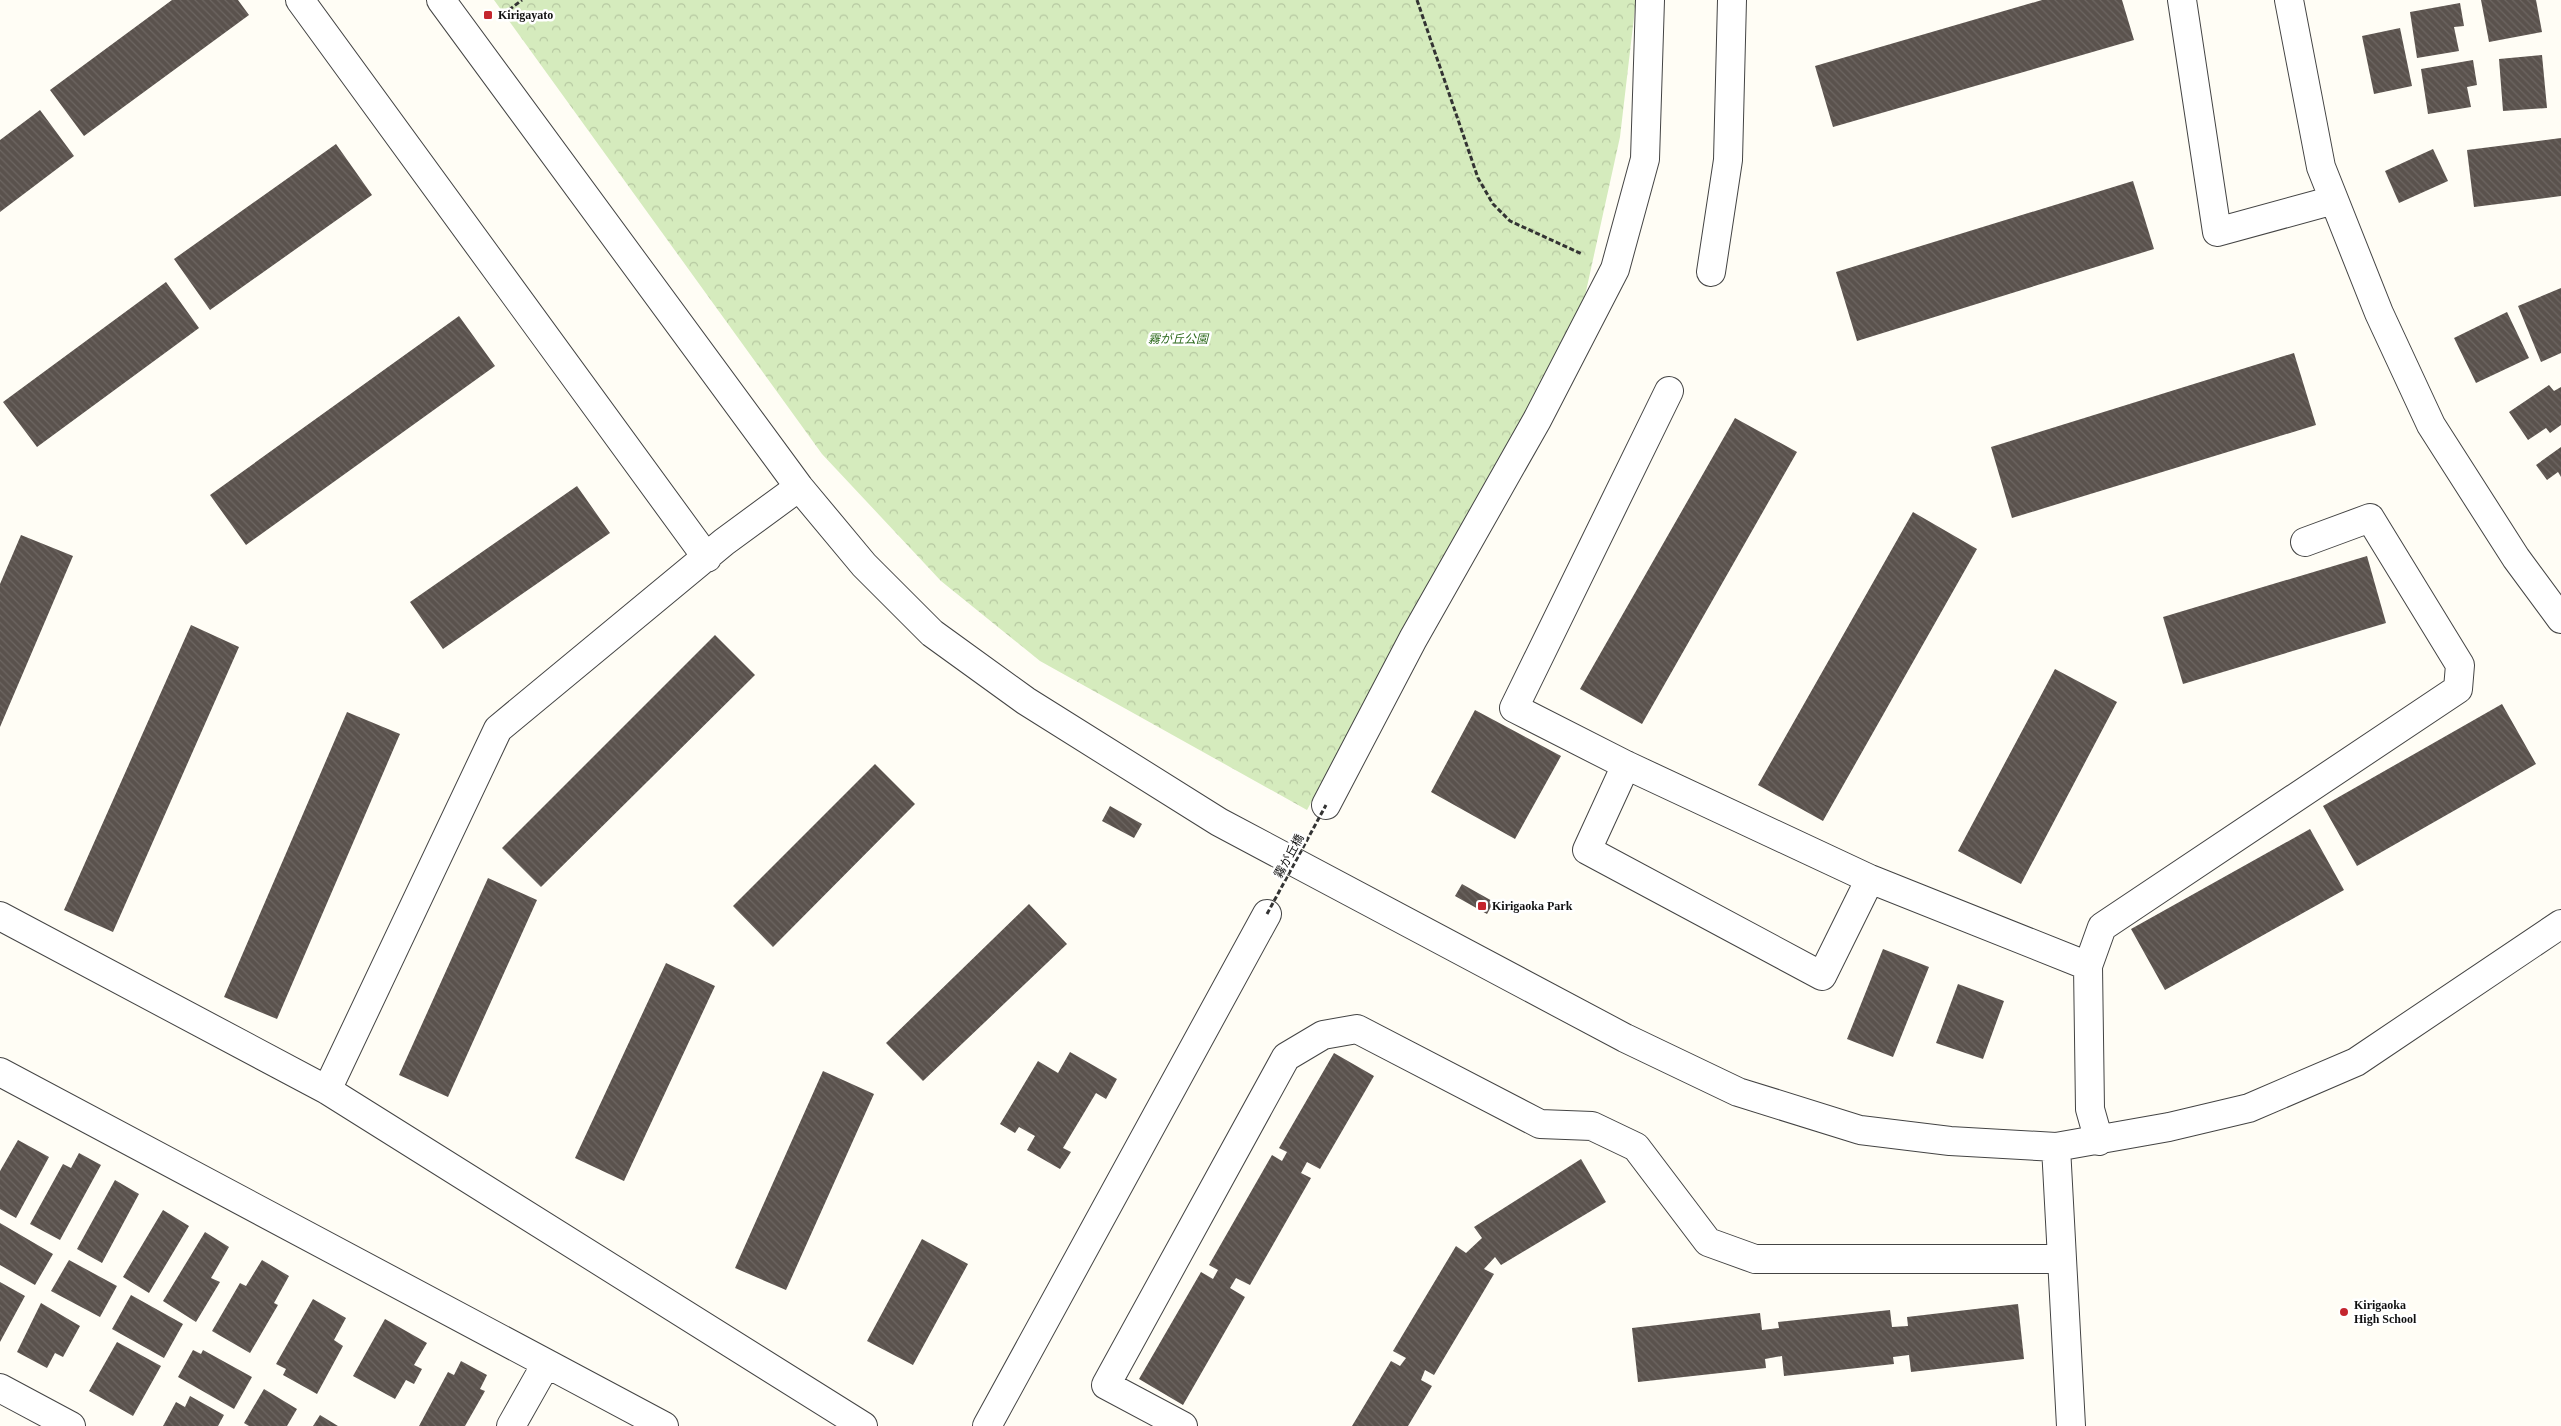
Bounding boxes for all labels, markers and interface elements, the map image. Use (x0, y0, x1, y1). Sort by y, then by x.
place label: Kirigayato (498, 8, 553, 22)
marker: Kirigayato (482, 9, 494, 21)
park label: 霧が丘公園 (1148, 332, 1210, 346)
street label: 霧が丘橋 (1271, 832, 1307, 880)
place label: Kirigaoka Park (1492, 899, 1573, 913)
marker: Kirigaoka Park (1476, 900, 1488, 912)
place label: Kirigaoka High School (2354, 1298, 2417, 1326)
marker: Kirigaoka High School (2338, 1306, 2350, 1318)

